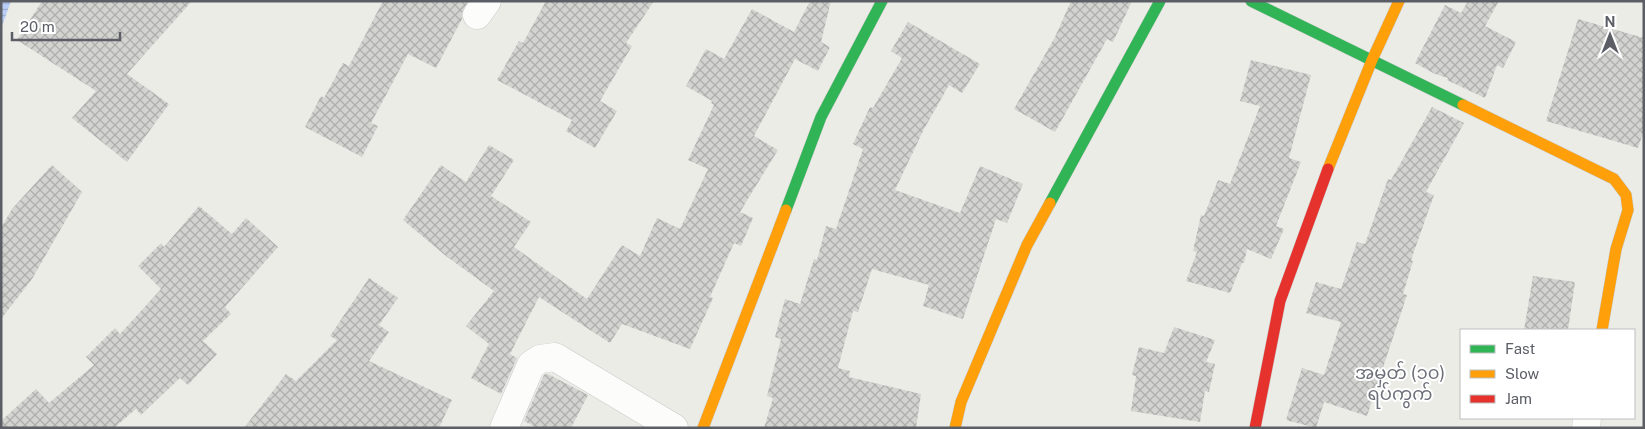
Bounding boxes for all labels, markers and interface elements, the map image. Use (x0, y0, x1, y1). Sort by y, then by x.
scale bar (12, 10, 120, 42)
north arrow (1585, 10, 1635, 60)
text: N (1605, 14, 1615, 30)
text: 20 m (20, 18, 55, 35)
legend (1460, 329, 1635, 419)
text: Fast (1505, 340, 1535, 357)
district label: အမှတ် (၁၀) ရပ်ကွက် (1355, 360, 1445, 409)
text: Slow (1505, 365, 1540, 382)
text: Jam (1505, 390, 1532, 407)

